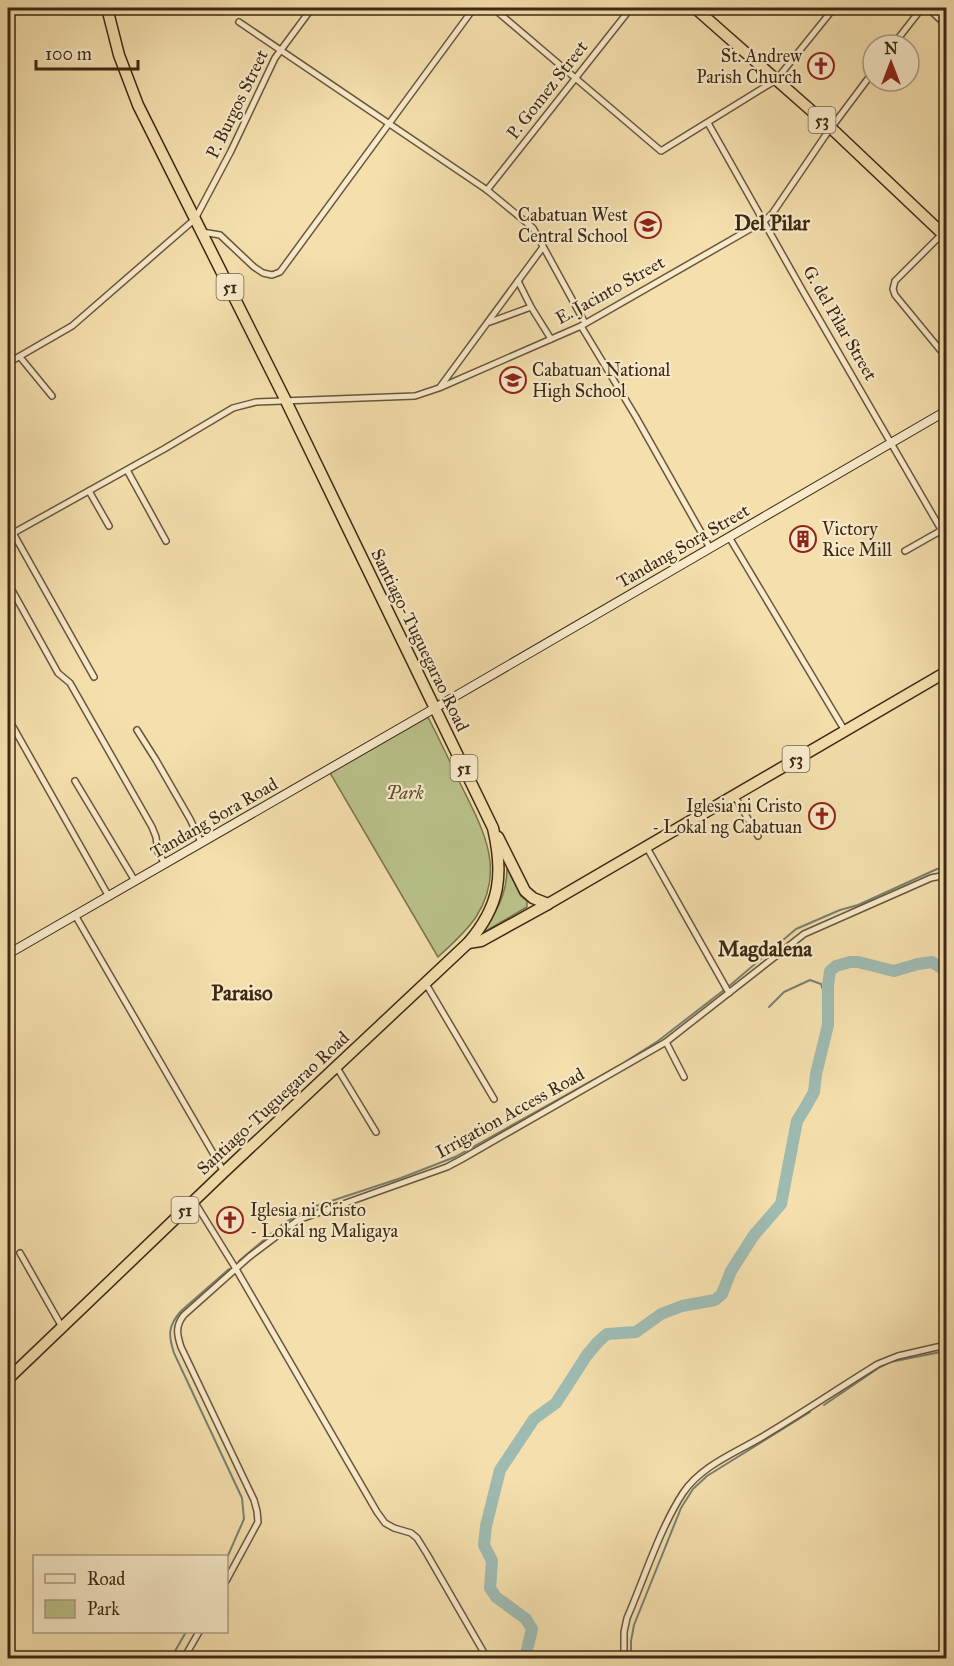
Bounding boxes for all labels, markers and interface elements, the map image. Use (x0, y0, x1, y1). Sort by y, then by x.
scale bar (36, 33, 138, 71)
north arrow (861, 33, 921, 93)
street label: P. Gomez Street (502, 36, 593, 144)
text: N (884, 39, 898, 58)
text: 100 m (45, 43, 92, 65)
place label: St. Andrew Parish Church (696, 45, 802, 88)
street label: P. Burgos Street (201, 46, 274, 162)
church icon: St. Andrew Parish Church (806, 51, 836, 81)
road number: 53 (808, 107, 836, 133)
place label: Cabatuan West Central School (518, 204, 629, 247)
school or university icon: Cabatuan West Central School (633, 210, 663, 240)
district label: Del Pilar (734, 210, 811, 236)
street label: E. Jacinto Street (552, 251, 669, 330)
street label: G. del Pilar Street (798, 262, 882, 385)
road number: 51 (216, 274, 244, 300)
place label: Cabatuan National High School (532, 359, 671, 403)
school or university icon: Cabatuan National High School (498, 365, 528, 395)
street label: Tandang Sora Street (613, 499, 754, 594)
place label: Victory Rice Mill (821, 518, 892, 561)
building icon: Victory Rice Mill (788, 524, 818, 554)
street label: Santiago-Tuguegarao Road (365, 545, 474, 735)
road number: 53 (782, 746, 810, 772)
road number: 51 (450, 755, 478, 781)
street label: Tandang Sora Road (146, 773, 282, 864)
park label: Park (386, 782, 424, 804)
place label: Iglesia ni Cristo - Lokal ng Cabatuan (652, 795, 802, 839)
church icon: Iglesia ni Cristo - Lokal ng Cabatuan (807, 801, 837, 831)
district label: Magdalena (718, 936, 813, 962)
district label: Paraiso (211, 980, 273, 1006)
street label: Santiago-Tuguegarao Road (192, 1027, 355, 1180)
street label: Irrigation Access Road (432, 1063, 589, 1164)
road number: 51 (172, 1197, 198, 1223)
place label: Iglesia ni Cristo - Lokal ng Maligaya (250, 1199, 398, 1243)
church icon: Iglesia ni Cristo - Lokal ng Maligaya (215, 1205, 245, 1235)
legend (33, 1555, 228, 1633)
text: Road (87, 1568, 125, 1590)
text: Park (87, 1598, 120, 1620)

